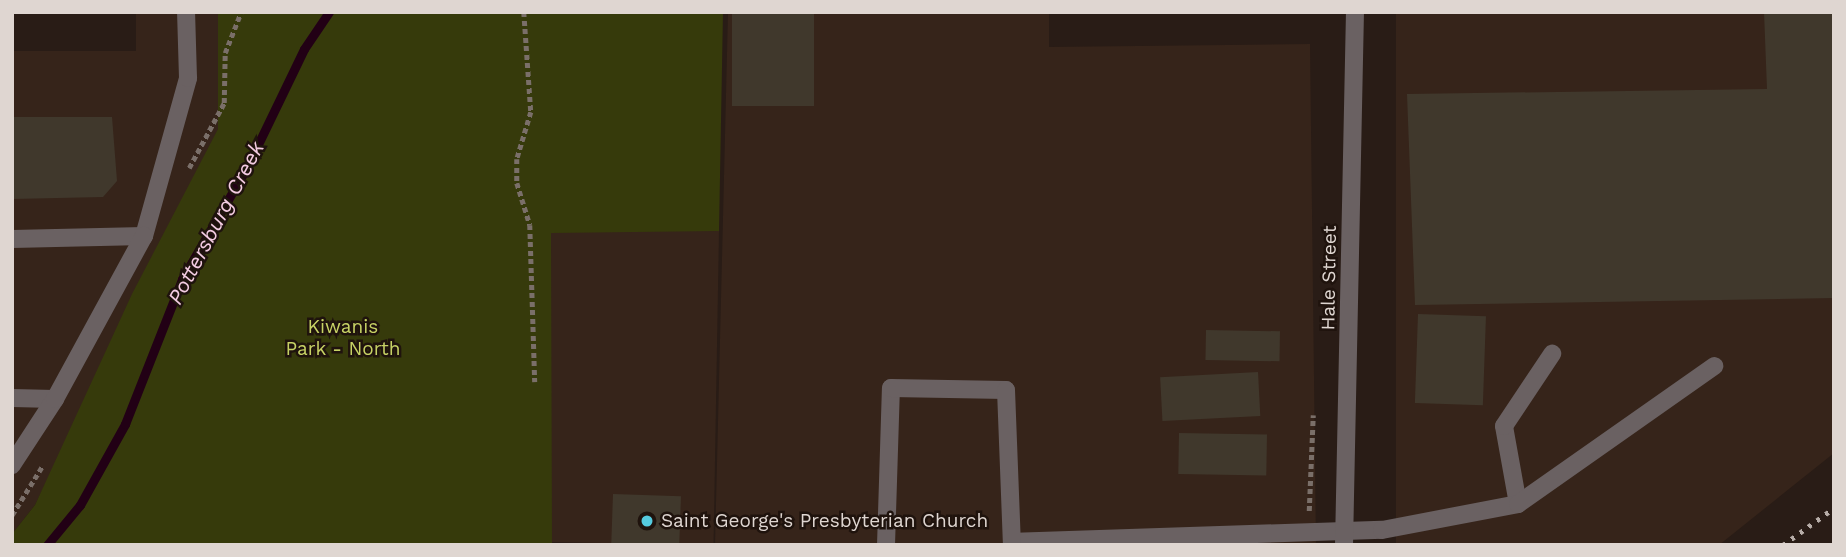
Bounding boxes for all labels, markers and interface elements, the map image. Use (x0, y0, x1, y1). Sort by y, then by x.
water label: Pottersburg Creek (162, 137, 270, 309)
street label: Hale Street (1317, 225, 1341, 331)
park label: Kiwanis Park - North (285, 316, 401, 360)
place label: Saint George's Presbyterian Church (661, 510, 988, 532)
marker: Saint George's Presbyterian Church (639, 513, 655, 529)

